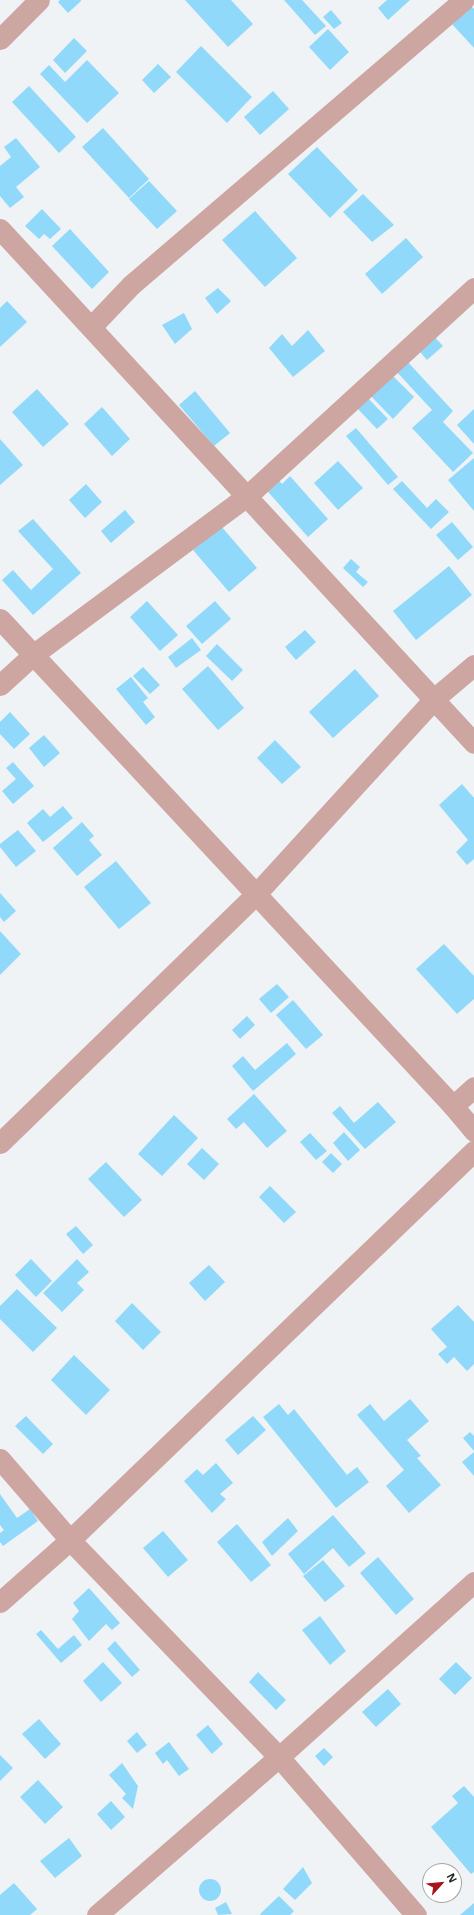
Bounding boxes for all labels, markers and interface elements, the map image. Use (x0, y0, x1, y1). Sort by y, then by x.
north arrow (422, 1863, 462, 1903)
text: N (444, 1870, 461, 1885)

